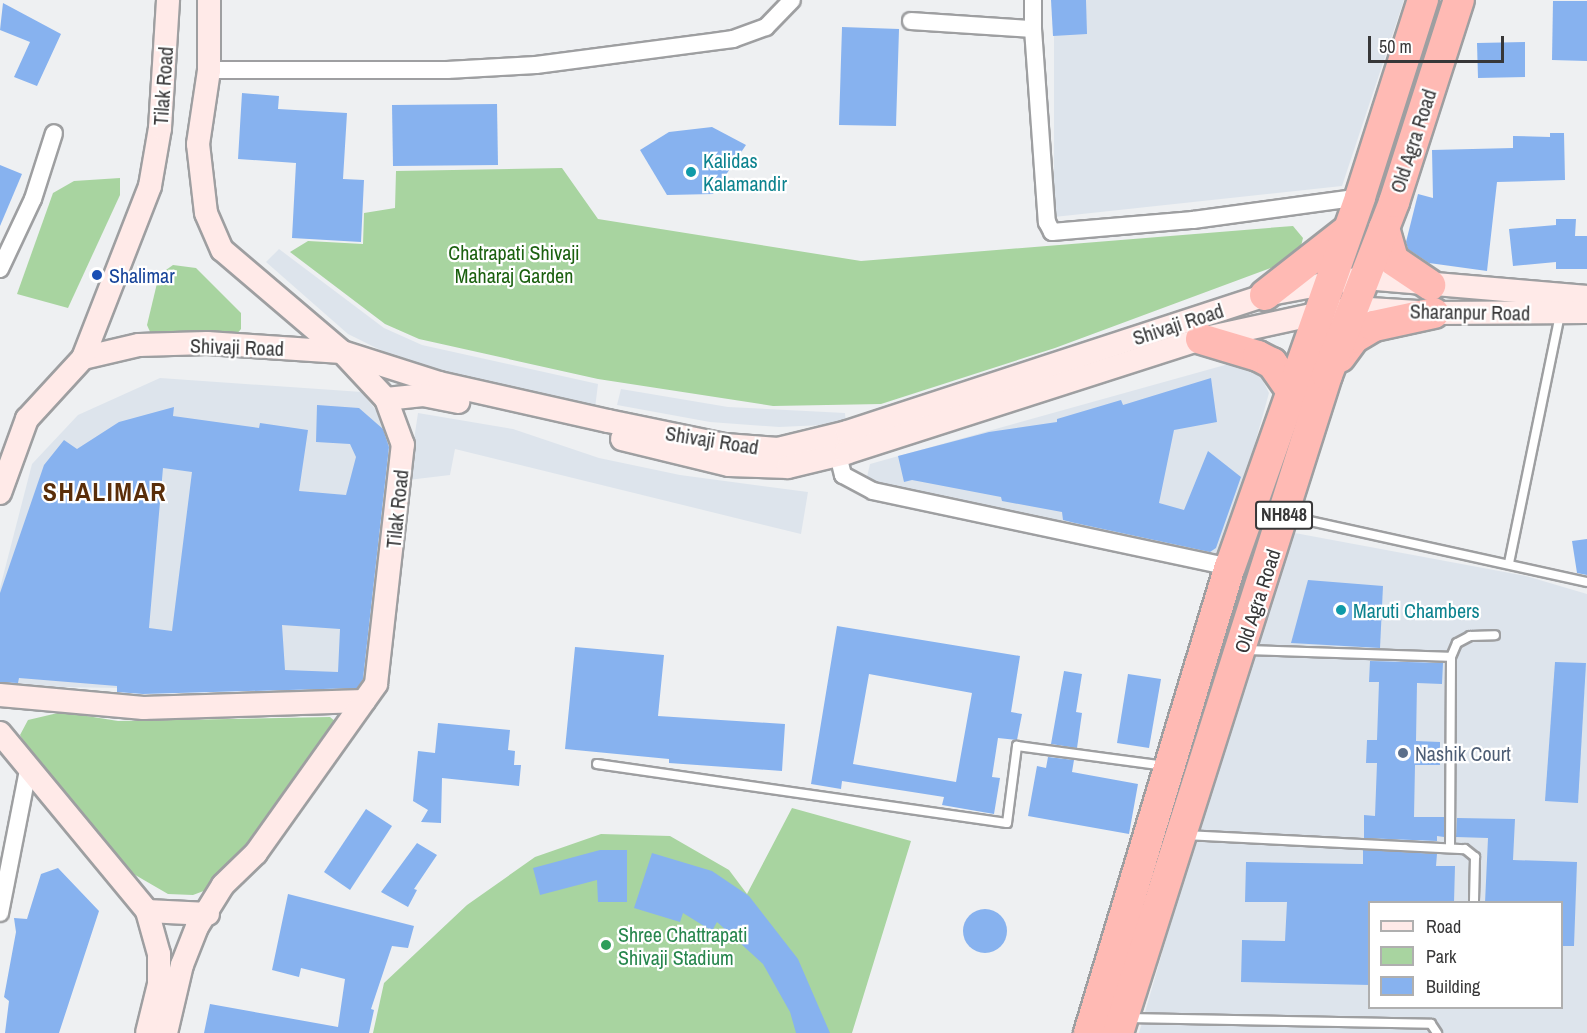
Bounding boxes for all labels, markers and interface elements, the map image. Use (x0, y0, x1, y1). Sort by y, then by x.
scale bar (1371, 24, 1508, 62)
text: 50 m (1379, 34, 1412, 59)
street label: Tilak Road (148, 46, 178, 126)
street label: Old Agra Road (1385, 86, 1441, 196)
place label: Kalidas Kalamandir (703, 148, 787, 195)
marker: Kalidas Kalamandir (684, 165, 698, 179)
park label: Chatrapati Shivaji Maharaj Garden (448, 241, 580, 288)
place label: Shalimar (109, 263, 175, 287)
marker: Shalimar (90, 268, 104, 282)
street label: Shivaji Road (1130, 298, 1226, 350)
street label: Sharanpur Road (1410, 299, 1530, 325)
street label: Shivaji Road (190, 333, 284, 361)
street label: Shivaji Road (664, 421, 760, 459)
street label: Tilak Road (381, 468, 413, 550)
district label: SHALIMAR (43, 476, 167, 508)
road number: NH848 (1254, 500, 1314, 530)
street label: Old Agra Road (1229, 546, 1285, 656)
place label: Maruti Chambers (1353, 598, 1480, 622)
marker: Maruti Chambers (1334, 603, 1348, 617)
place label: Nashik Court (1415, 741, 1511, 765)
marker: Nashik Court (1396, 746, 1410, 760)
legend (1368, 901, 1563, 1009)
text: Road (1426, 914, 1461, 939)
place label: Shree Chattrapati Shivaji Stadium (618, 922, 747, 969)
marker: Shree Chattrapati Shivaji Stadium (599, 938, 613, 952)
text: Park (1426, 944, 1456, 969)
text: Building (1426, 974, 1480, 999)

